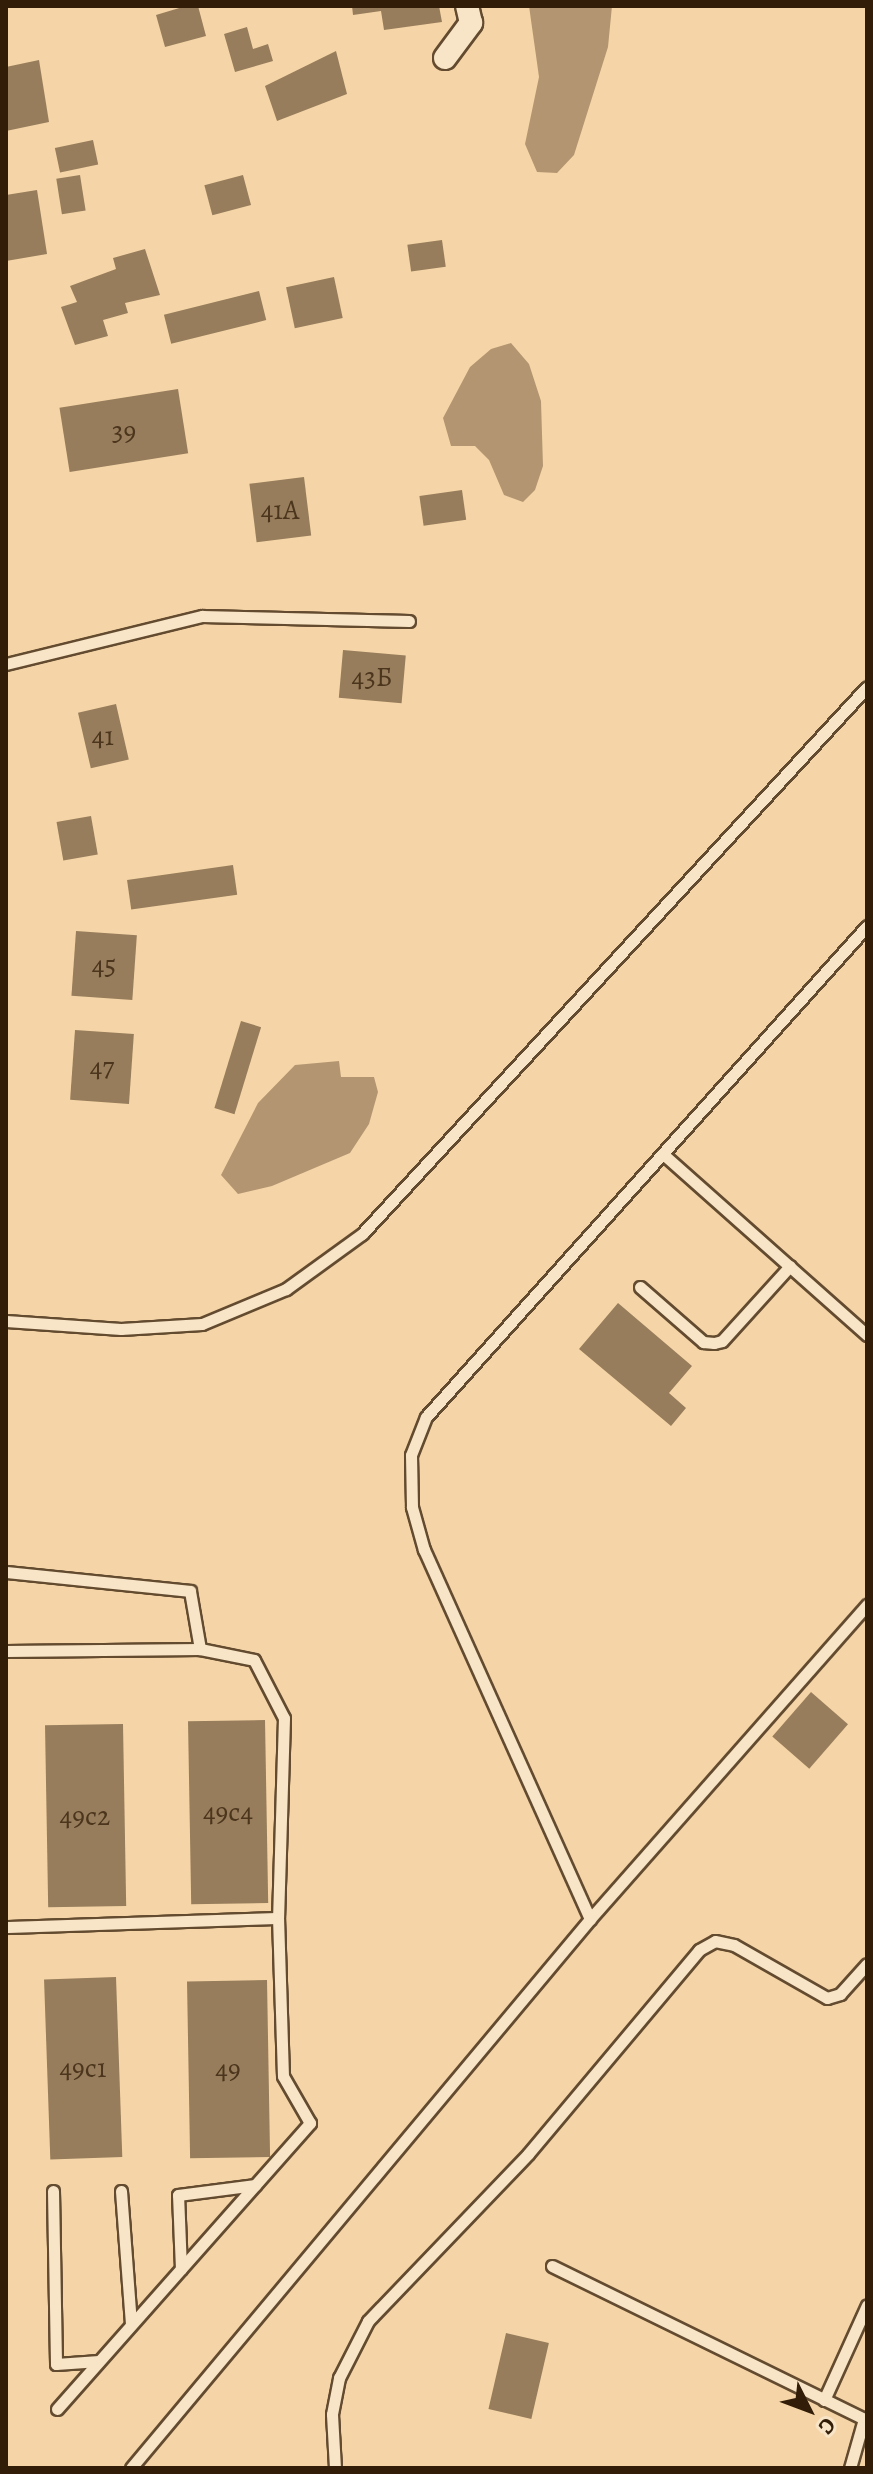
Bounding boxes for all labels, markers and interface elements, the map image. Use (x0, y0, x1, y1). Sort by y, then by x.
house number: 39 (112, 414, 136, 448)
house number: 41А (261, 493, 299, 527)
house number: 43Б (351, 660, 393, 694)
house number: 41 (92, 719, 114, 753)
house number: 45 (92, 948, 116, 982)
house number: 47 (90, 1050, 114, 1084)
house number: 49с4 (203, 1795, 253, 1829)
house number: 49с2 (60, 1799, 110, 1833)
house number: 49с1 (59, 2051, 107, 2085)
house number: 49 (215, 2052, 241, 2086)
north arrow (769, 2370, 849, 2450)
text: С (811, 2411, 843, 2441)

